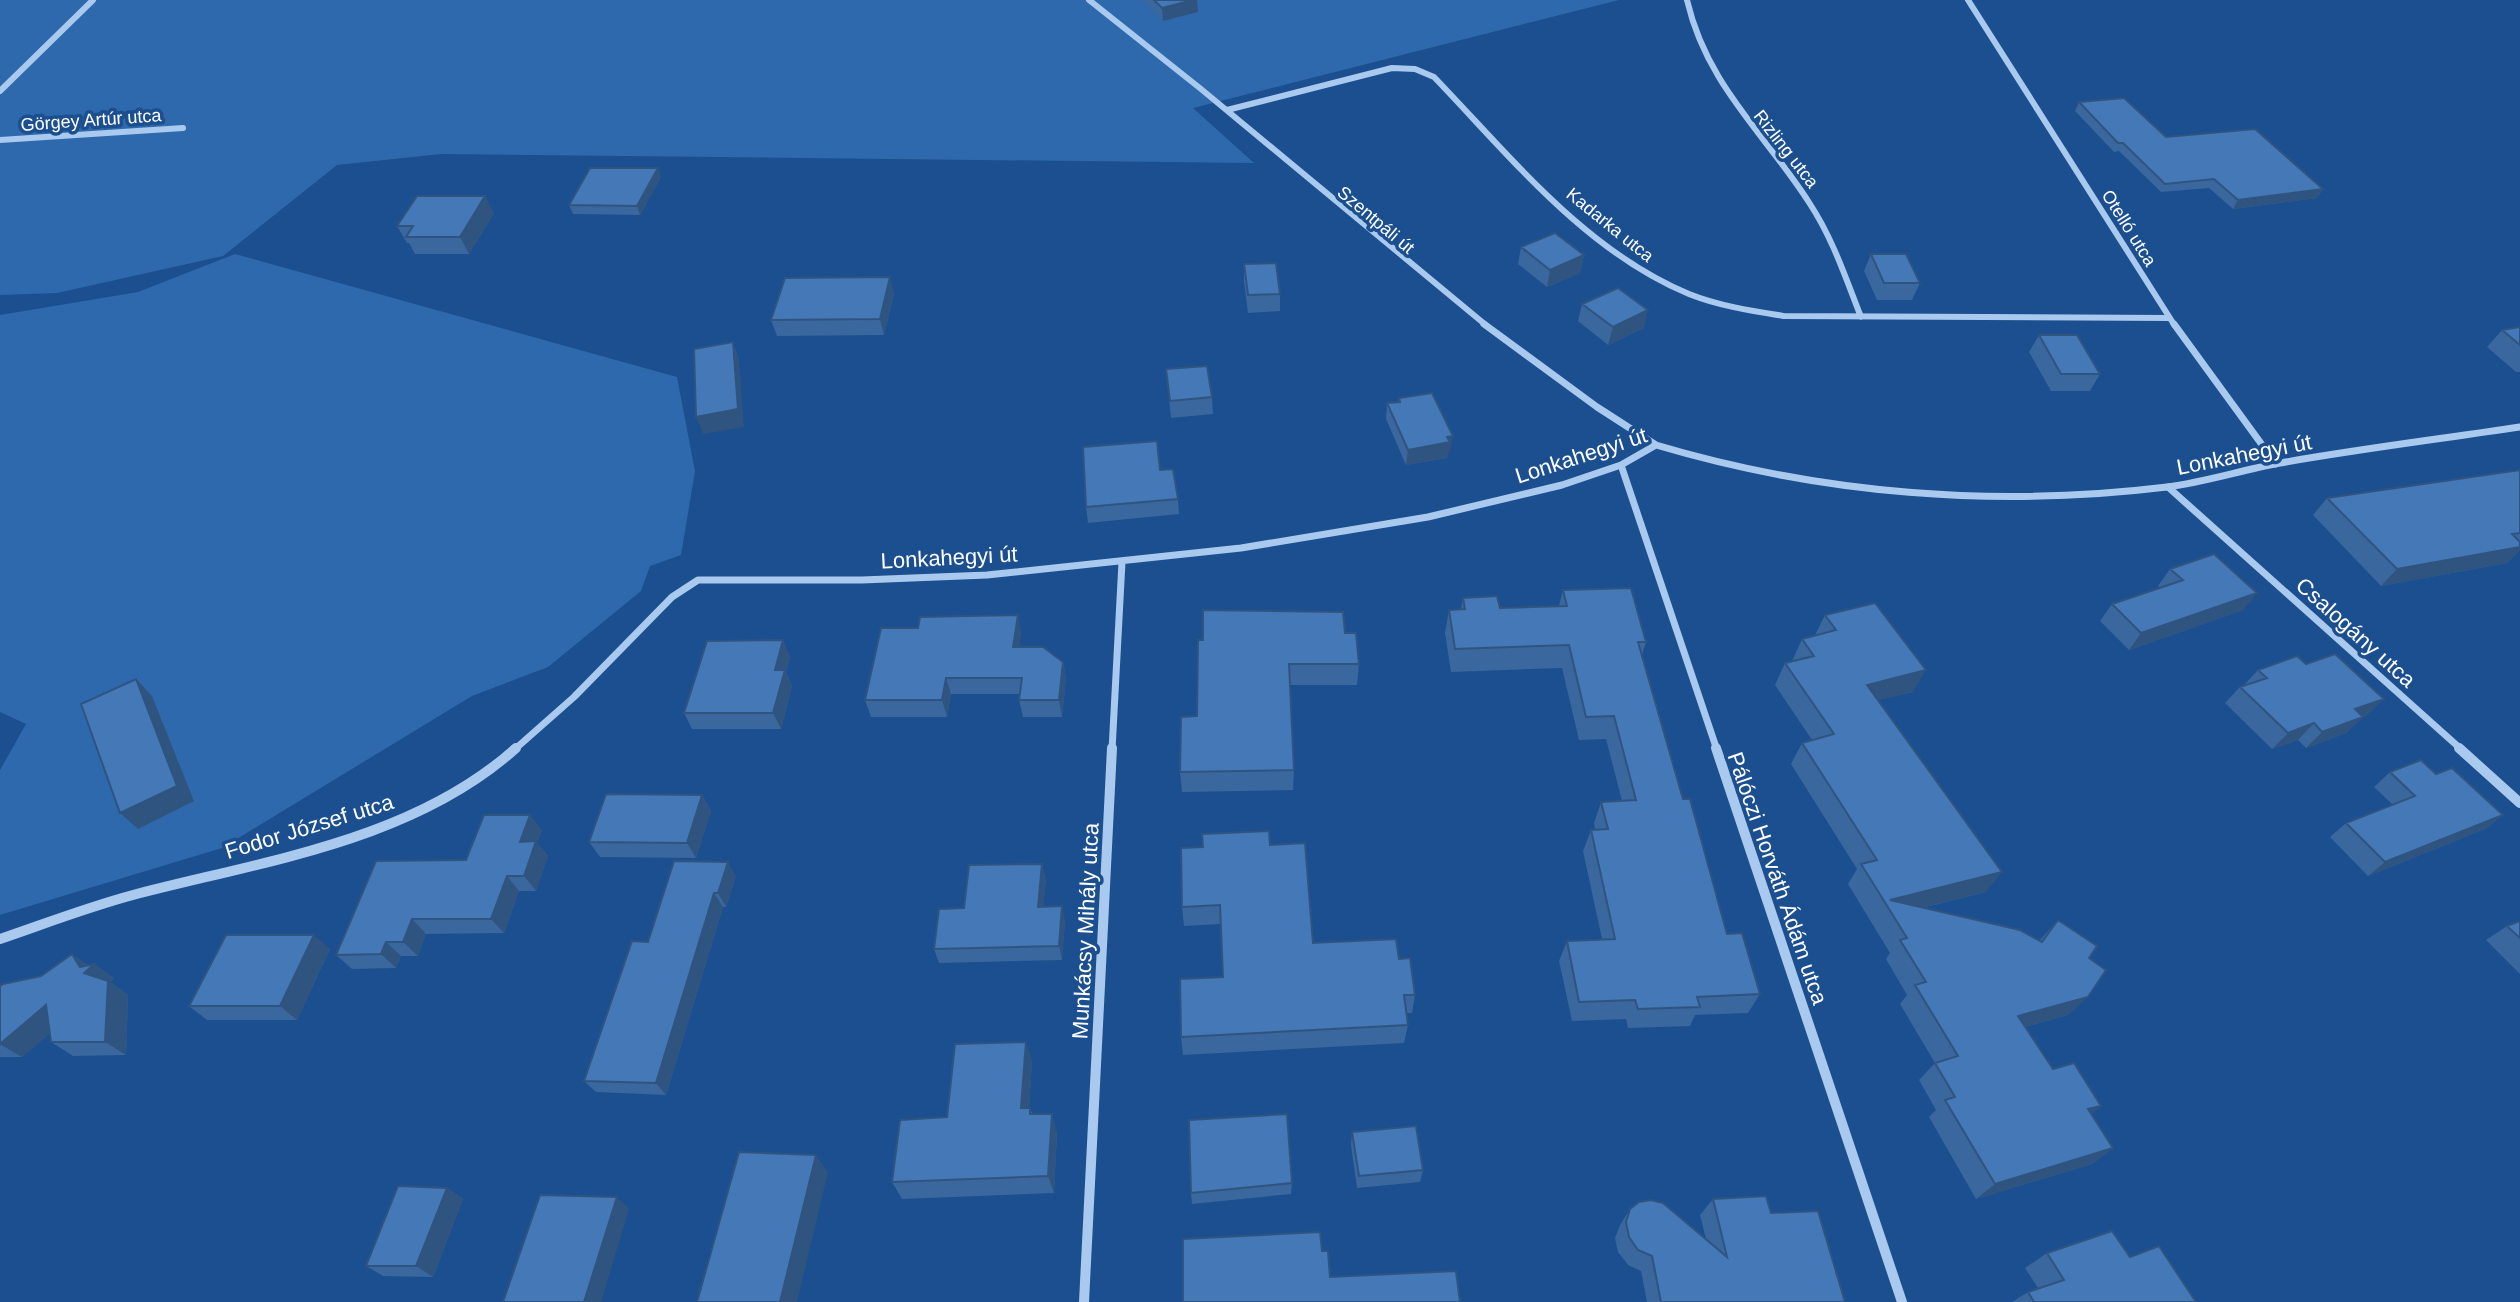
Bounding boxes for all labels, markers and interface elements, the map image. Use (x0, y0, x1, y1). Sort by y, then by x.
street label: Görgey Artúr utca (20, 105, 163, 135)
street label: Rizling utca (1749, 106, 1823, 193)
street label: Szentpáli út (1334, 182, 1418, 258)
street label: Kadarka utca (1562, 184, 1658, 267)
street label: Otelló utca (2098, 186, 2161, 271)
street label: Lonkahegyi út (1512, 422, 1650, 489)
street label: Lonkahegyi út (2174, 429, 2314, 480)
street label: Lonkahegyi út (880, 541, 1018, 574)
street label: Csalogány utca (2291, 572, 2421, 693)
street label: Pálóczi Horváth Ádám utca (1723, 749, 1833, 1008)
street label: Fodor József utca (222, 789, 397, 864)
street label: Munkácsy Mihály utca (1067, 822, 1104, 1040)

